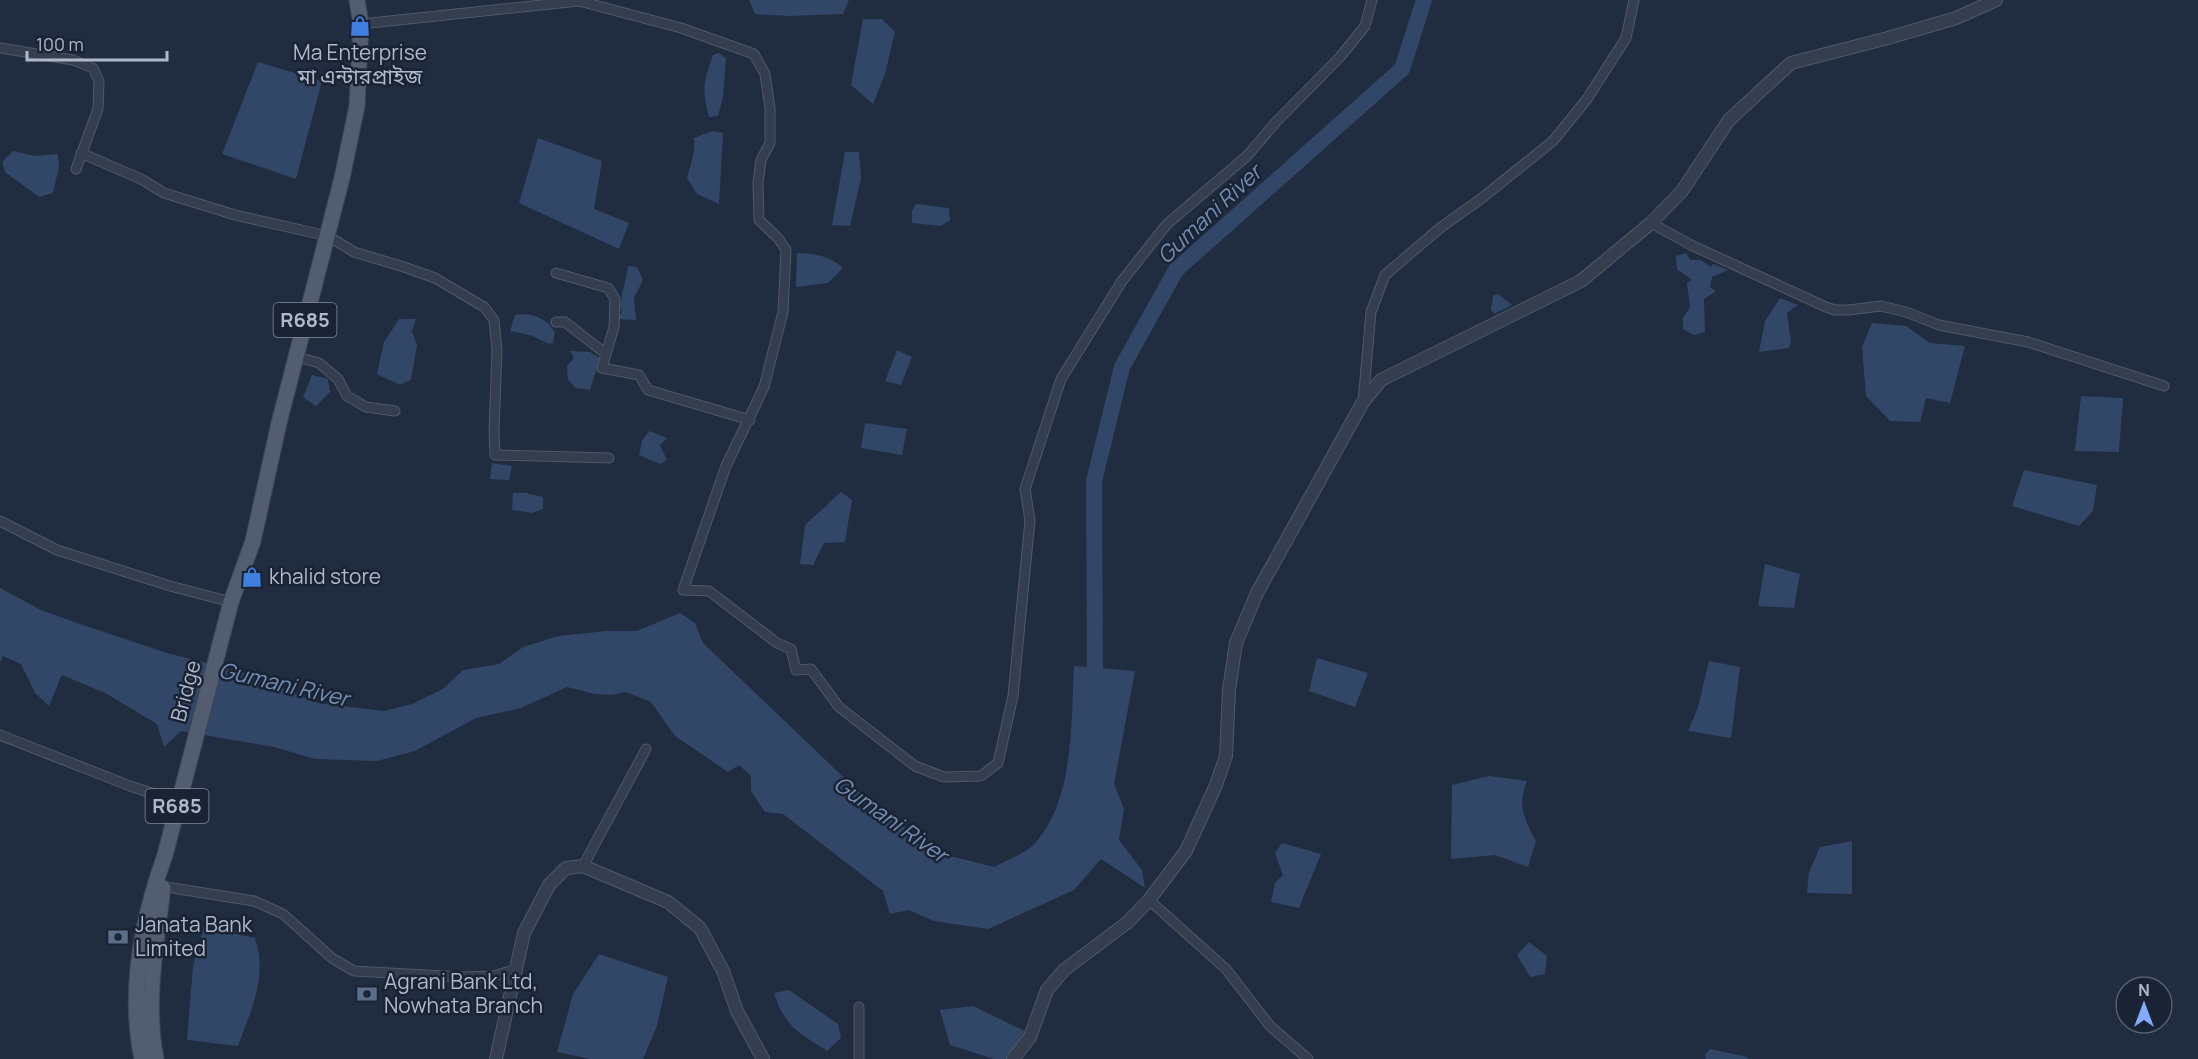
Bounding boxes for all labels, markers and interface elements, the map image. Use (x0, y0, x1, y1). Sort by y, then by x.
shop icon: Ma Enterprise মা এন্টারপ্রাইজ (348, 14, 372, 38)
scale bar (27, 24, 166, 62)
text: 100 m (36, 32, 84, 56)
place label: Ma Enterprise মা এন্টারপ্রাইজ (293, 38, 427, 90)
water label: Gumani River (1150, 156, 1270, 270)
road number: R685 (274, 303, 336, 337)
place label: khalid store (269, 562, 381, 590)
shop icon: khalid store (240, 565, 264, 589)
water label: Gumani River (216, 654, 355, 714)
street label: Bridge (163, 657, 207, 725)
water label: Gumani River (828, 769, 956, 871)
road number: R685 (146, 789, 208, 823)
place label: Janata Bank Limited (135, 910, 253, 962)
bank icon: Janata Bank Limited (106, 925, 130, 949)
place label: Agrani Bank Ltd, Nowhata Branch (384, 967, 543, 1019)
north arrow (2114, 975, 2174, 1035)
text: N (2138, 979, 2150, 1001)
bank icon: Agrani Bank Ltd, Nowhata Branch (355, 982, 379, 1006)

